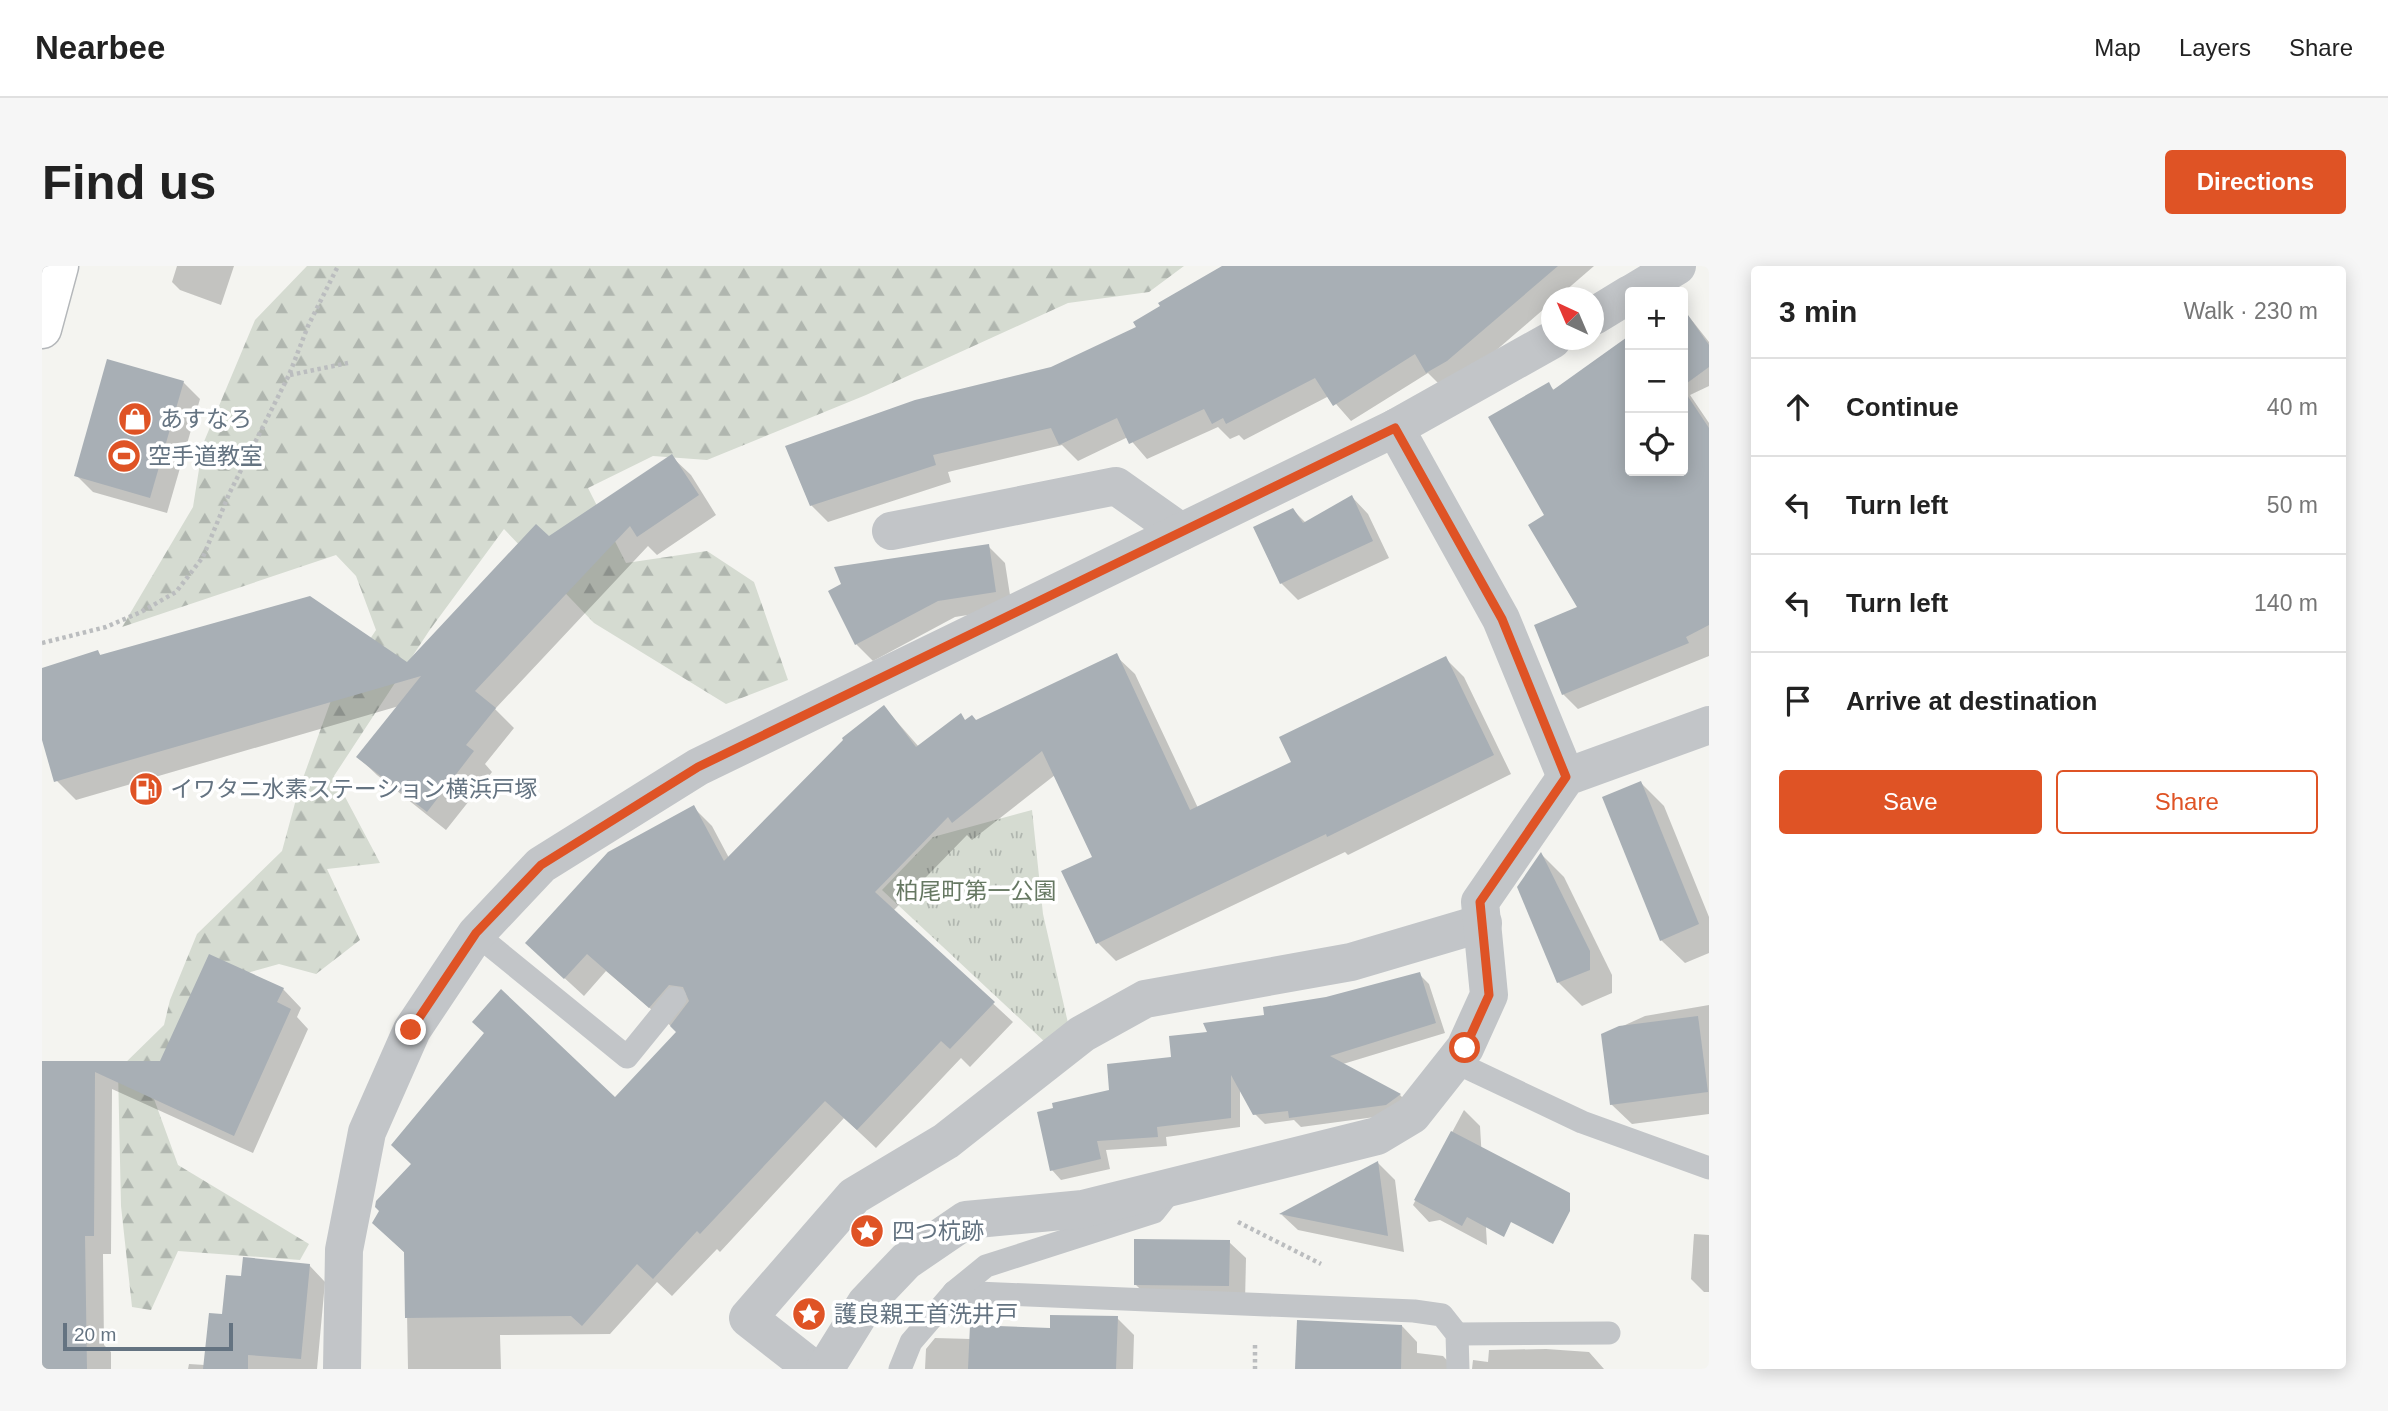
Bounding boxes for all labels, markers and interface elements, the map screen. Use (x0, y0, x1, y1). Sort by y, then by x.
text: Nearbee (35, 29, 165, 66)
text: Map (2094, 34, 2141, 61)
text: Layers (2179, 34, 2251, 61)
text: Share (2289, 34, 2353, 61)
button: Directions (2165, 150, 2346, 214)
text: Find us (42, 155, 216, 209)
north arrow (1541, 287, 1604, 350)
map controls (1625, 287, 1688, 476)
button: + (1625, 287, 1688, 350)
text: 3 min (1779, 295, 1857, 328)
text: Walk · 230 m (2183, 298, 2318, 324)
button: − (1625, 350, 1688, 413)
icon: ahead (1779, 388, 1817, 426)
text: Continue (1846, 392, 1959, 422)
text: 40 m (2267, 394, 2318, 420)
shop icon: あすなろ (116, 400, 154, 438)
place label: あすなろ (160, 406, 252, 432)
button: locate (1625, 413, 1688, 476)
sports icon: 空手道教室 (105, 437, 143, 475)
place label: 空手道教室 (148, 443, 263, 469)
icon: left (1779, 486, 1817, 524)
text: Turn left (1846, 490, 1948, 520)
text: 50 m (2267, 492, 2318, 518)
icon: left (1779, 584, 1817, 622)
text: Turn left (1846, 588, 1948, 618)
text: 140 m (2254, 590, 2318, 616)
icon: arrive (1779, 682, 1817, 720)
text: Arrive at destination (1846, 686, 2097, 716)
fuel station icon: イワタニ水素ステーション横浜戸塚 (127, 770, 165, 808)
button: Save (1779, 770, 2042, 834)
button: Share (2056, 770, 2318, 834)
place label: イワタニ水素ステーション横浜戸塚 (170, 776, 538, 802)
park label: 柏尾町第一公園 (896, 878, 1057, 904)
route end (395, 1014, 426, 1045)
route start (1449, 1032, 1480, 1063)
place icon: 四つ杭跡 (848, 1212, 886, 1250)
place label: 四つ杭跡 (892, 1218, 984, 1244)
place icon: 護良親王首洗井戸 (790, 1295, 828, 1333)
place label: 護良親王首洗井戸 (834, 1301, 1018, 1327)
scale bar (63, 1320, 233, 1352)
text: 20 m (74, 1324, 116, 1345)

